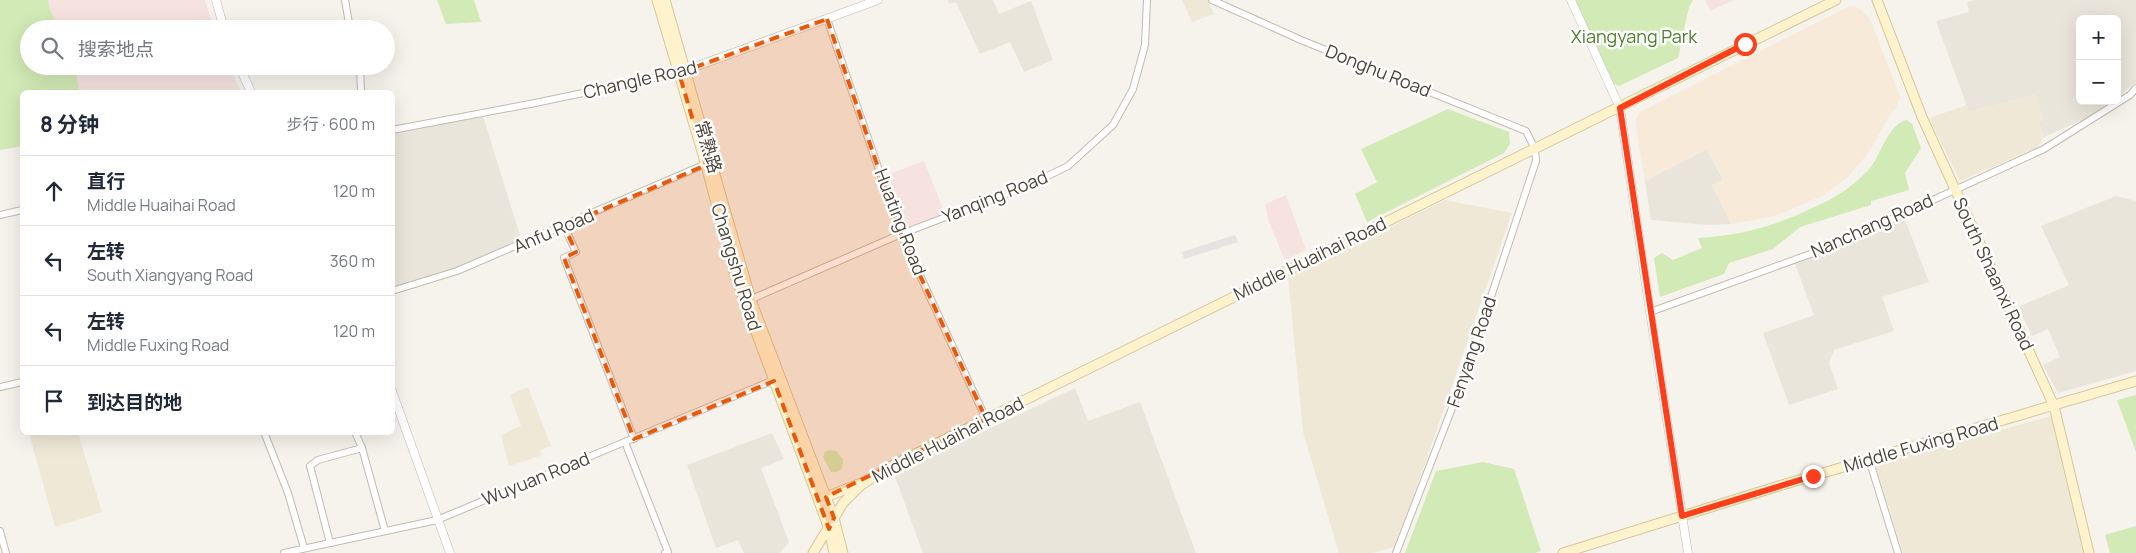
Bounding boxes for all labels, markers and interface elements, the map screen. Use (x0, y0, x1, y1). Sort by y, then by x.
map controls (2076, 15, 2121, 105)
button: + (2076, 15, 2121, 60)
search box (20, 20, 395, 75)
park label: Xiangyang Park (1571, 24, 1698, 48)
route start (1734, 33, 1757, 56)
icon: search (38, 34, 66, 62)
text: 搜索地点 (78, 36, 154, 62)
street label: Donghu Road (1322, 38, 1435, 102)
street label: Changle Road (581, 54, 699, 104)
button: − (2076, 60, 2121, 105)
text: 8 分钟 (40, 110, 99, 138)
text: 步行 · 600 m (287, 113, 375, 135)
street label: 常熟路 (690, 117, 728, 176)
street label: Yanqing Road (938, 164, 1051, 228)
street label: Huating Road (870, 165, 932, 278)
text: 直行 (87, 168, 125, 194)
icon: ahead (40, 177, 68, 205)
text: 120 m (333, 180, 375, 202)
street label: Nanchang Road (1807, 187, 1936, 263)
street label: South Shaanxi Road (1948, 193, 2040, 354)
text: Middle Huaihai Road (87, 194, 236, 216)
street label: Changshu Road (706, 200, 768, 333)
street label: Anfu Road (510, 202, 598, 258)
street label: Middle Huaihai Road (1229, 211, 1390, 306)
text: 左转 (87, 238, 125, 264)
icon: left (40, 247, 68, 275)
text: 360 m (330, 250, 375, 272)
text: South Xiangyang Road (87, 264, 253, 286)
street label: Fenyang Road (1441, 293, 1501, 410)
text: 左转 (87, 308, 125, 334)
icon: left (40, 317, 68, 345)
text: 120 m (333, 320, 375, 342)
text: Middle Fuxing Road (87, 334, 229, 356)
icon: arrive (40, 387, 68, 415)
text: 到达目的地 (87, 389, 182, 415)
street label: Middle Huaihai Road (868, 390, 1028, 488)
street label: Middle Fuxing Road (1840, 410, 2001, 478)
street label: Wuyuan Road (478, 446, 593, 511)
route end (1802, 465, 1825, 488)

